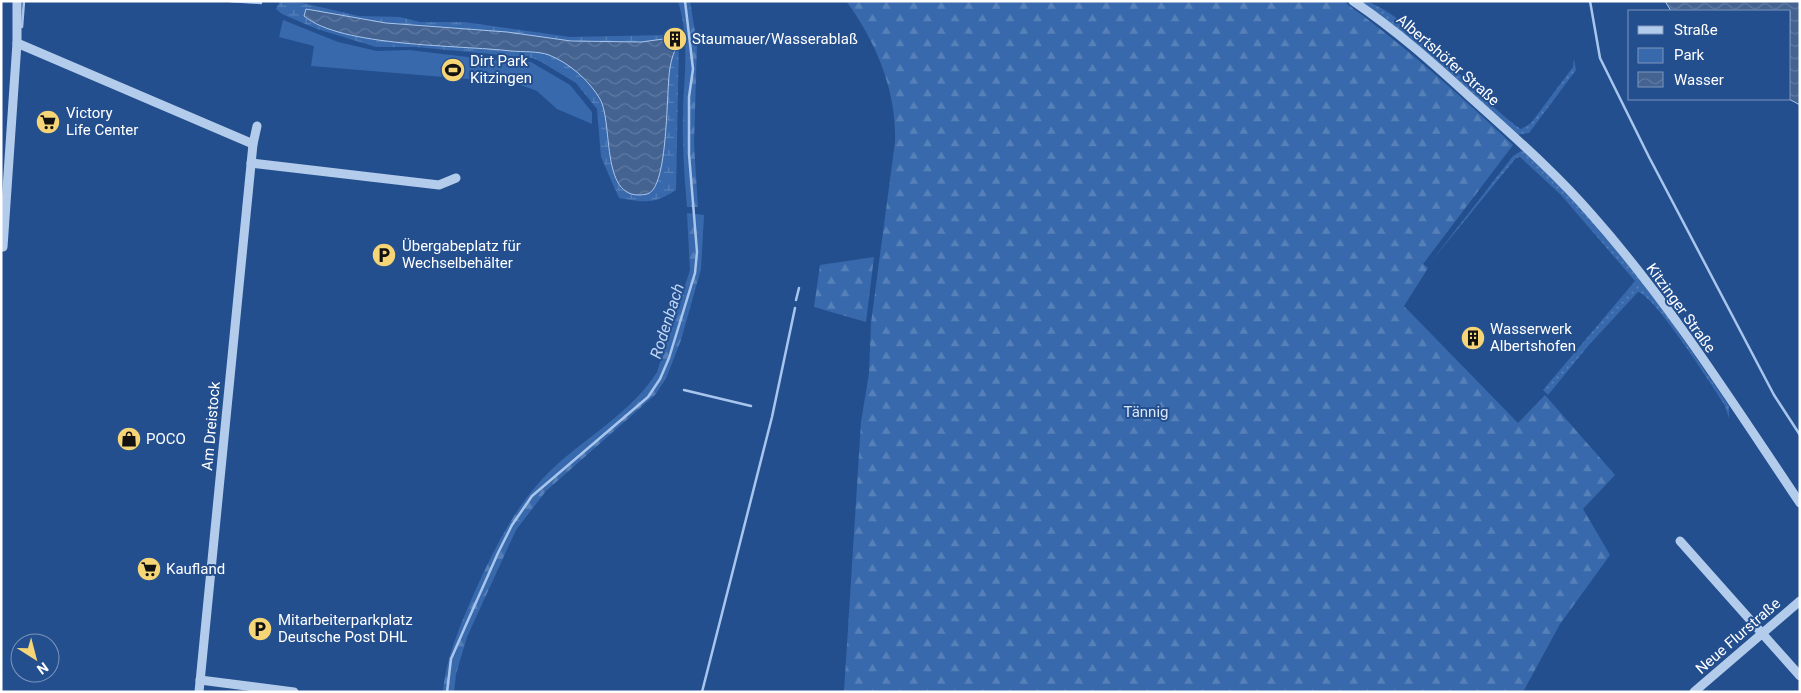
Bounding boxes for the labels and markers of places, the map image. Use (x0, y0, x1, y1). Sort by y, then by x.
building icon: Staumauer/Wasserablaß (662, 26, 688, 52)
place label: Staumauer/Wasserablaß (692, 30, 858, 48)
place label: Dirt Park Kitzingen (470, 52, 532, 87)
sports icon: Dirt Park Kitzingen (440, 57, 466, 83)
place label: Victory Life Center (66, 104, 138, 139)
supermarket icon: Victory Life Center (35, 109, 61, 135)
place label: Übergabeplatz für Wechselbehälter (402, 237, 521, 272)
parking icon: Übergabeplatz für Wechselbehälter (371, 242, 397, 268)
place label: Wasserwerk Albertshofen (1490, 320, 1576, 355)
building icon: Wasserwerk Albertshofen (1460, 325, 1486, 351)
shop icon: POCO (116, 426, 142, 452)
place label: POCO (146, 430, 186, 448)
supermarket icon: Kaufland (136, 556, 162, 582)
place label: Kaufland (166, 560, 225, 578)
place label: Mitarbeiterparkplatz Deutsche Post DHL (278, 611, 413, 646)
parking icon: Mitarbeiterparkplatz Deutsche Post DHL (247, 616, 273, 642)

